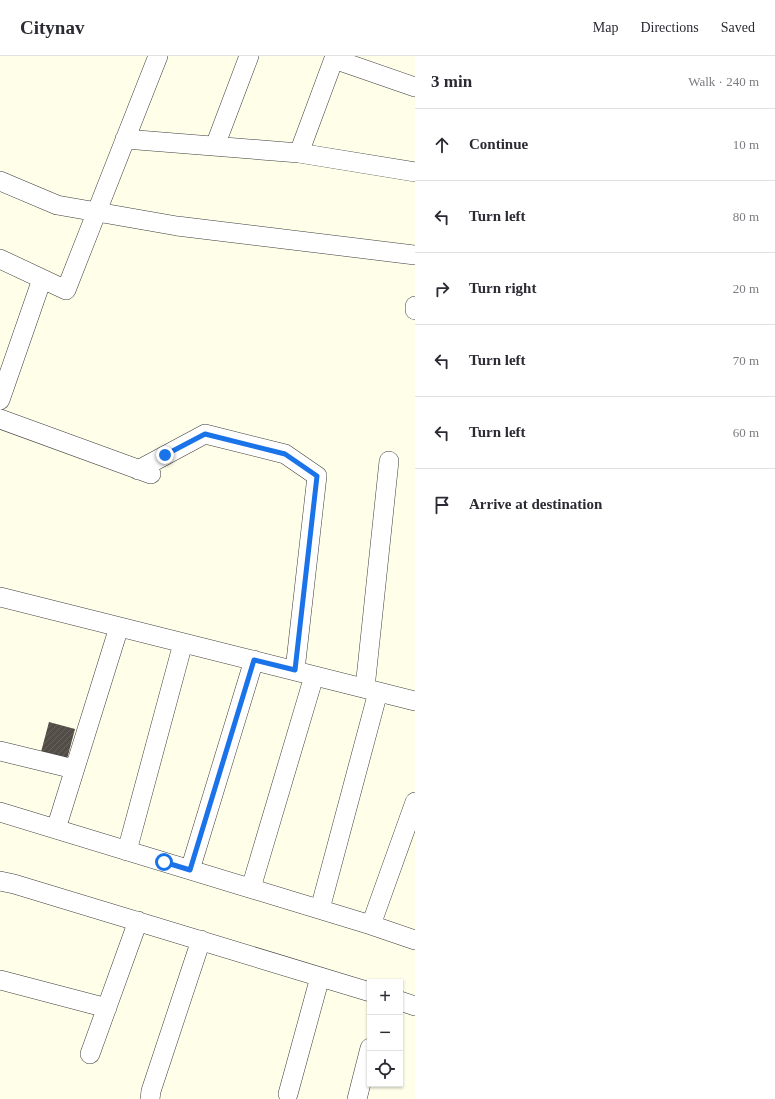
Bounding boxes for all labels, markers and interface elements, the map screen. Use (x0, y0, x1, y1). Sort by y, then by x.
text: Citynav (20, 17, 84, 38)
text: Map (593, 20, 618, 35)
text: Directions (640, 20, 699, 35)
text: Saved (721, 20, 755, 35)
text: 3 min (431, 72, 472, 91)
text: Walk · 240 m (688, 74, 759, 89)
icon: ahead (431, 134, 453, 156)
text: Continue (469, 136, 528, 152)
text: 10 m (733, 137, 759, 152)
icon: left (431, 206, 453, 228)
text: Turn left (469, 208, 526, 224)
text: 80 m (733, 209, 759, 224)
icon: right (431, 278, 453, 300)
text: Turn right (469, 280, 536, 296)
text: 20 m (733, 281, 759, 296)
icon: left (431, 350, 453, 372)
text: Turn left (469, 352, 526, 368)
text: 70 m (733, 353, 759, 368)
icon: left (431, 422, 453, 444)
text: Turn left (469, 424, 526, 440)
text: 60 m (733, 425, 759, 440)
route end (156, 446, 174, 464)
icon: arrive (431, 494, 453, 516)
text: Arrive at destination (469, 496, 602, 512)
route start (155, 853, 173, 871)
map controls (367, 979, 403, 1087)
button: + (367, 979, 403, 1015)
button: − (367, 1015, 403, 1051)
button: locate (367, 1051, 403, 1087)

